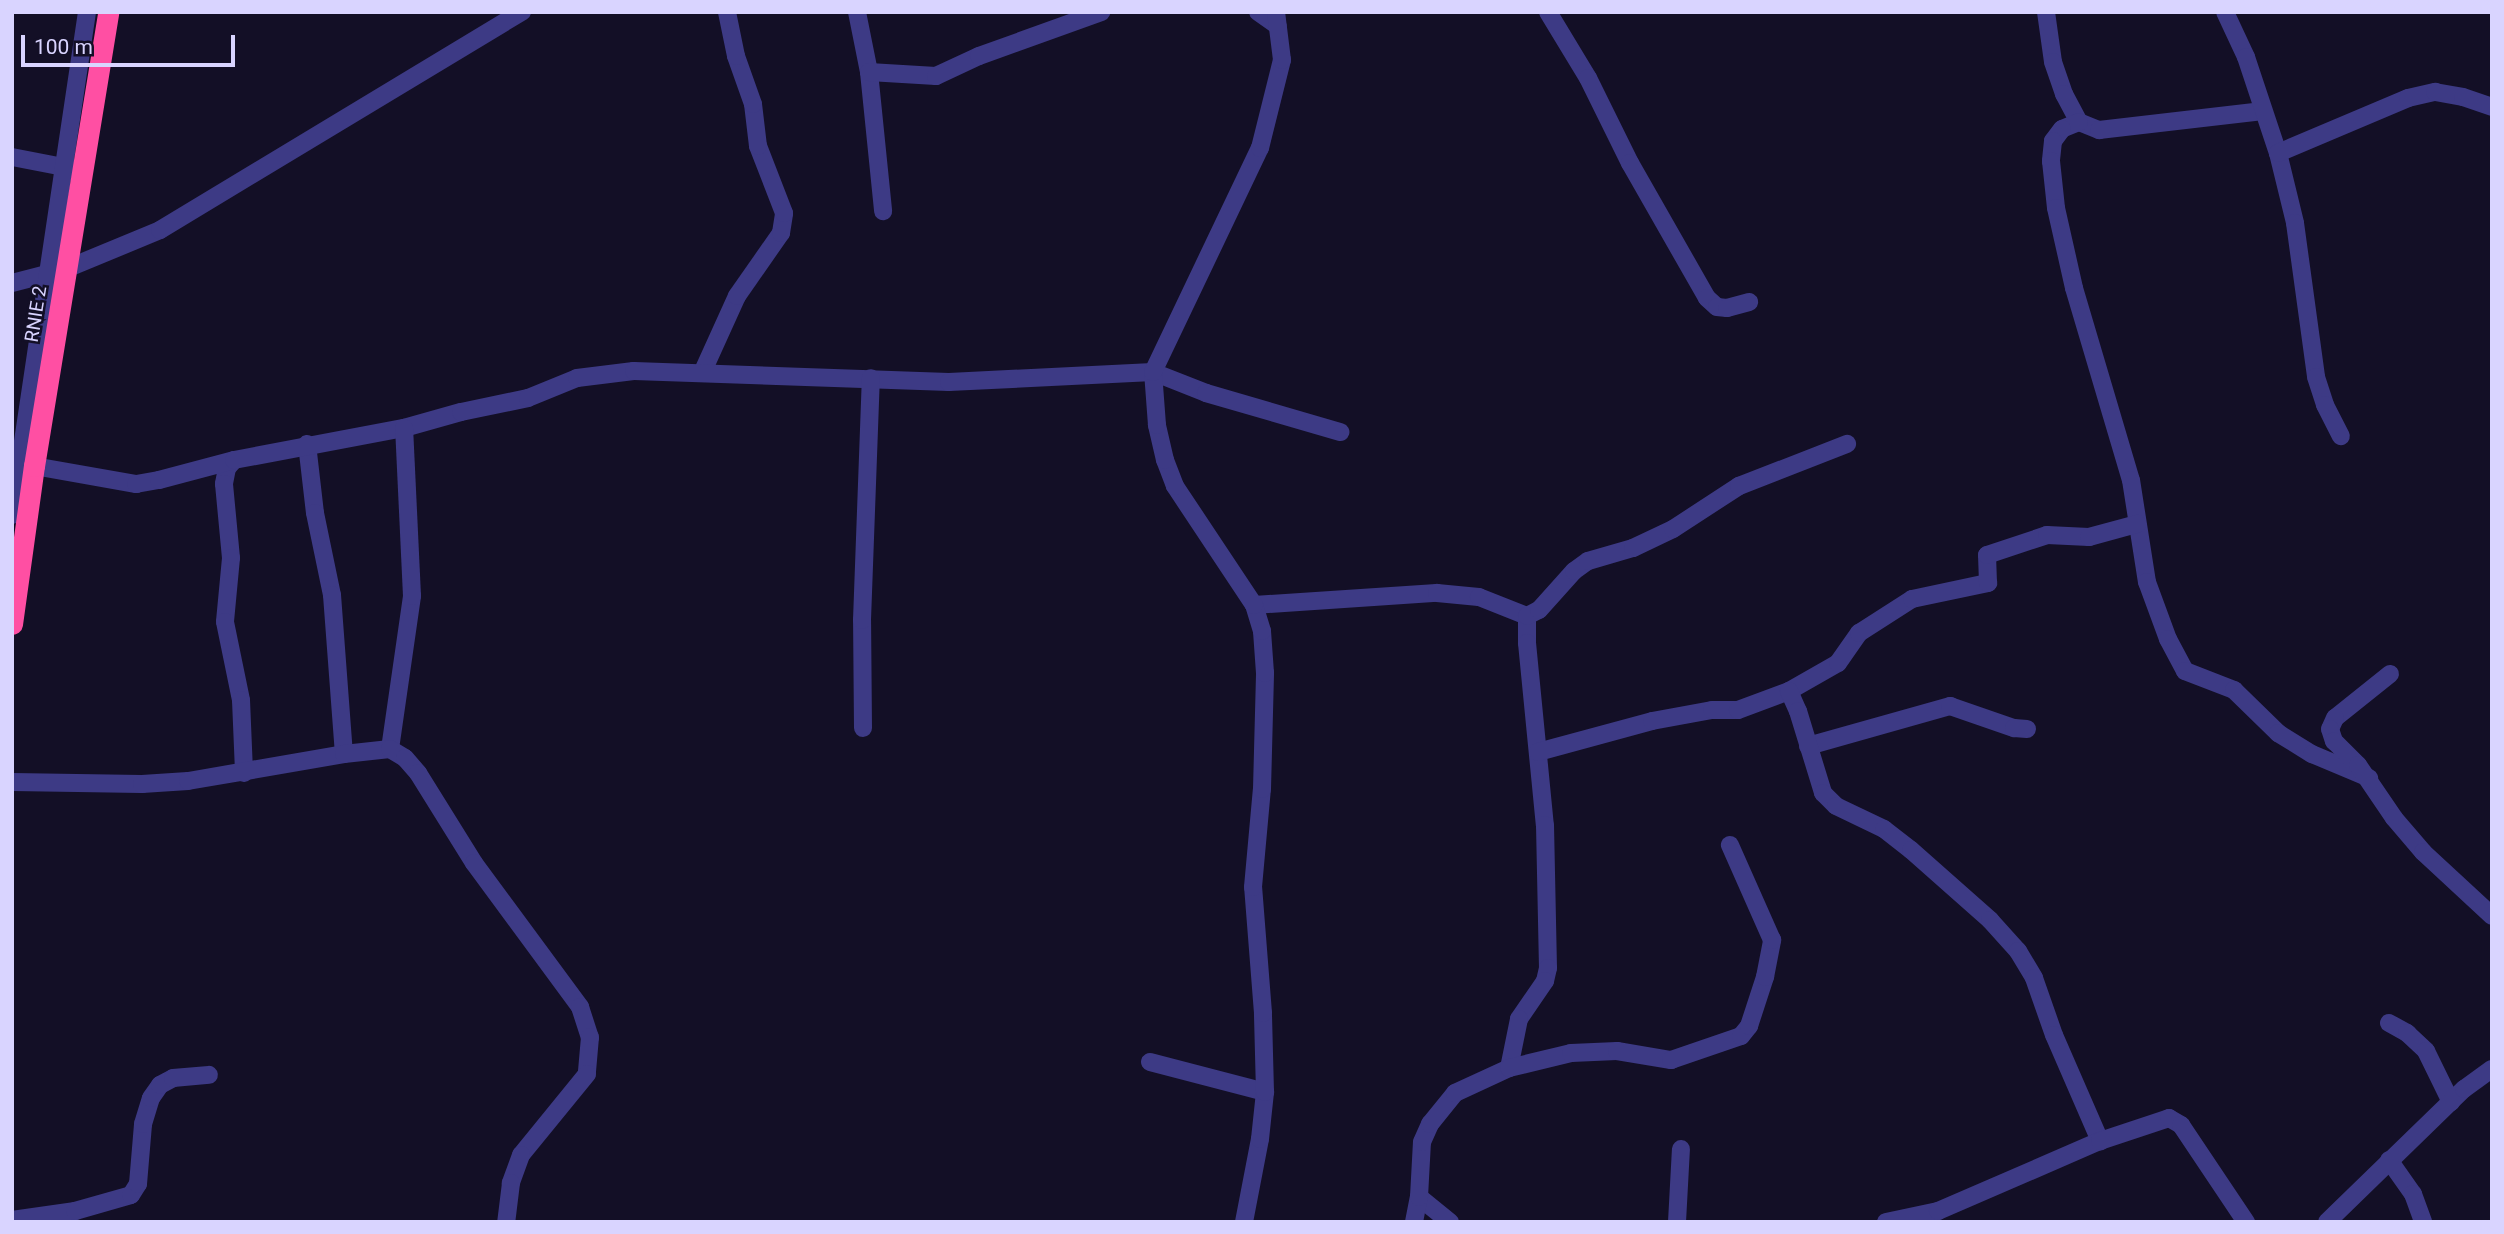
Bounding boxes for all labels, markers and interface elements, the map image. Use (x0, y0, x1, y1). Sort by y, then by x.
scale bar (24, 21, 238, 65)
text: 100 m (34, 35, 93, 59)
street label: RNIE 2 (20, 284, 52, 344)

